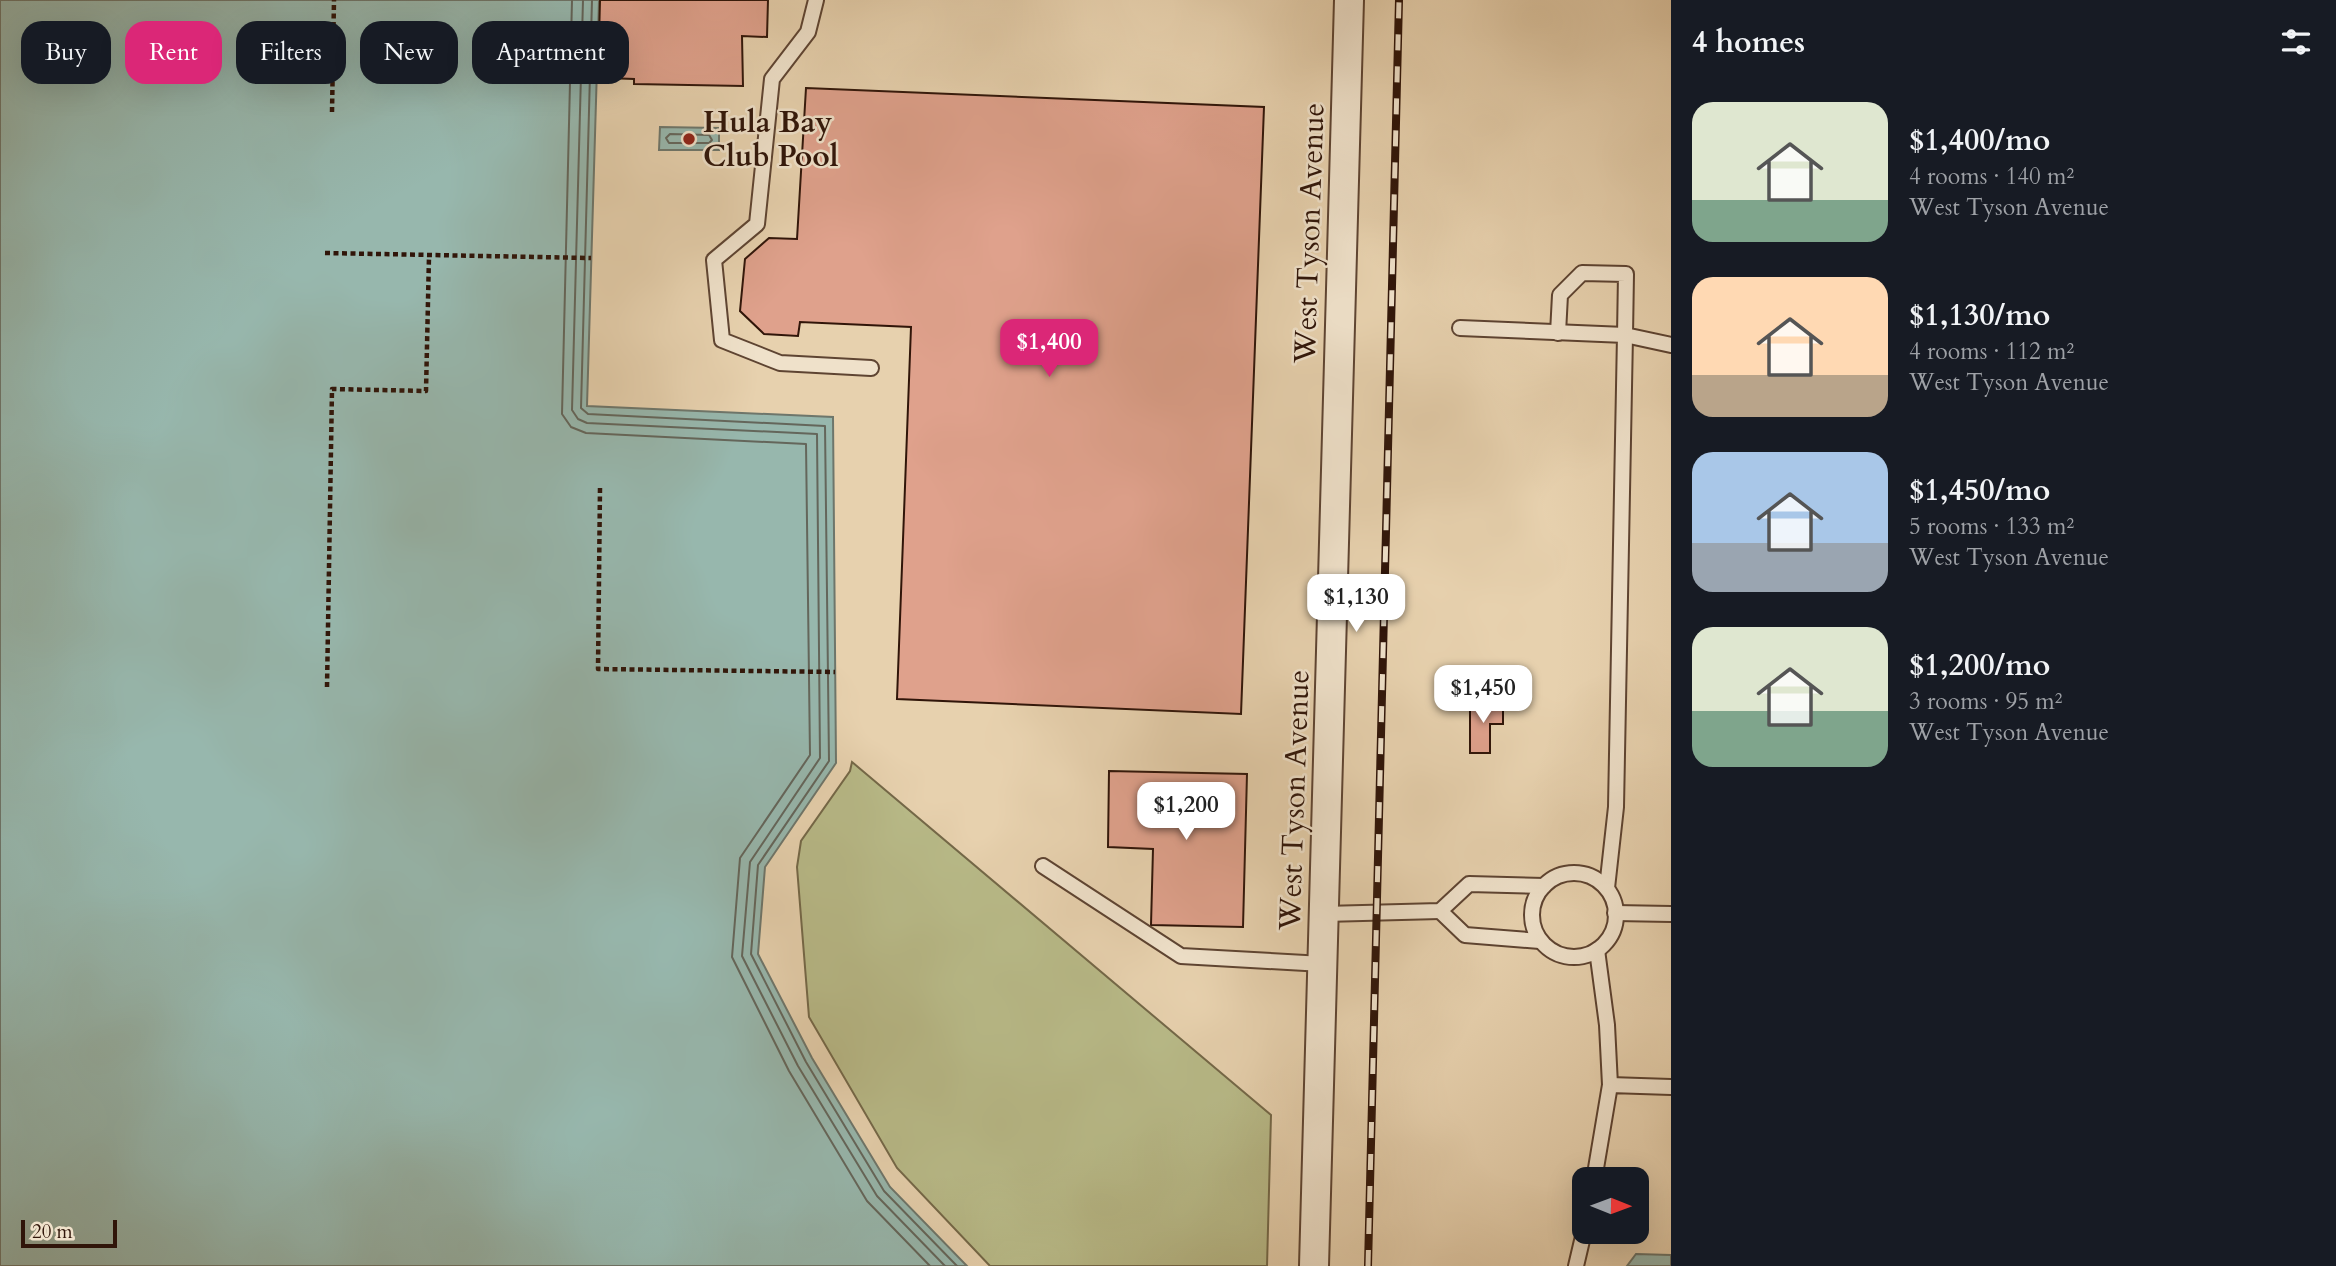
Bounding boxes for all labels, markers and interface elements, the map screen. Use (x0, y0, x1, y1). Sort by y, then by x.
chip: Buy (21, 21, 111, 84)
chip: Rent (125, 21, 222, 84)
chip: Filters (236, 21, 346, 84)
chip: New (360, 21, 458, 84)
chip: Apartment (472, 21, 629, 84)
text: 4 homes (1692, 22, 1805, 63)
icon: filters (2277, 23, 2315, 61)
place label: Hula Bay Club Pool (703, 102, 839, 177)
street label: West Tyson Avenue (1284, 102, 1335, 365)
text: $1,400/mo (1909, 120, 2050, 161)
icon: home (1748, 130, 1832, 214)
marker: Hula Bay Club Pool (681, 131, 697, 147)
text: 4 rooms · 140 m² (1909, 161, 2074, 192)
text: West Tyson Avenue (1909, 192, 2109, 223)
text: $1,130/mo (1909, 295, 2050, 336)
icon: home (1748, 305, 1832, 389)
pin: $1,400 (992, 320, 1106, 379)
text: $1,400 (1016, 326, 1082, 357)
text: 4 rooms · 112 m² (1909, 336, 2074, 367)
text: West Tyson Avenue (1909, 367, 2109, 398)
text: $1,450/mo (1909, 470, 2050, 511)
icon: home (1748, 480, 1832, 564)
text: 5 rooms · 133 m² (1909, 511, 2074, 542)
text: West Tyson Avenue (1909, 542, 2109, 573)
pin: $1,130 (1299, 574, 1413, 634)
text: $1,130 (1323, 581, 1389, 612)
text: $1,200/mo (1909, 645, 2050, 686)
icon: home (1748, 655, 1832, 739)
pin: $1,450 (1426, 666, 1540, 725)
street label: West Tyson Avenue (1269, 669, 1320, 932)
text: $1,450 (1450, 672, 1516, 703)
text: 3 rooms · 95 m² (1909, 686, 2062, 717)
text: West Tyson Avenue (1909, 717, 2109, 748)
pin: $1,200 (1129, 782, 1243, 842)
text: $1,200 (1153, 789, 1219, 820)
north arrow (1572, 1167, 1648, 1244)
map controls (1572, 1167, 1649, 1244)
scale bar (21, 1217, 117, 1249)
text: 20 m (32, 1219, 73, 1245)

